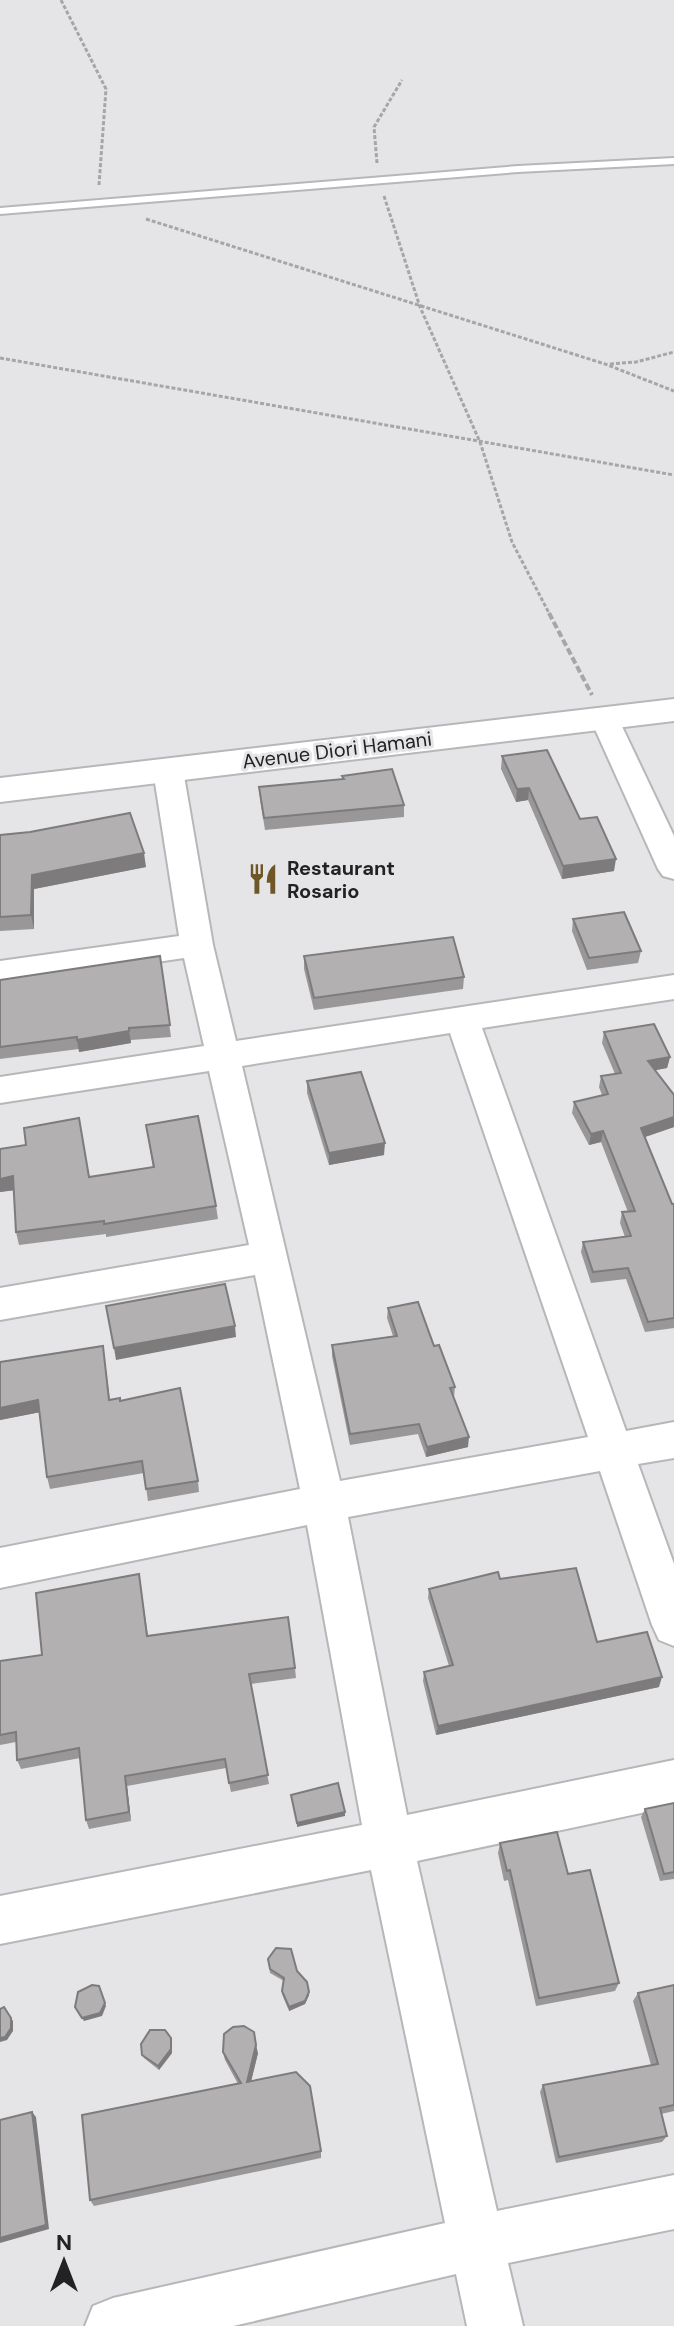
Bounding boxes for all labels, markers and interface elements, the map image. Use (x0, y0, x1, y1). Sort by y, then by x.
street label: Avenue Diori Hamani (241, 725, 433, 775)
place label: Restaurant Rosario (287, 855, 395, 904)
restaurant icon: Restaurant Rosario (246, 862, 280, 896)
north arrow (24, 2222, 104, 2302)
text: N (56, 2228, 72, 2257)

